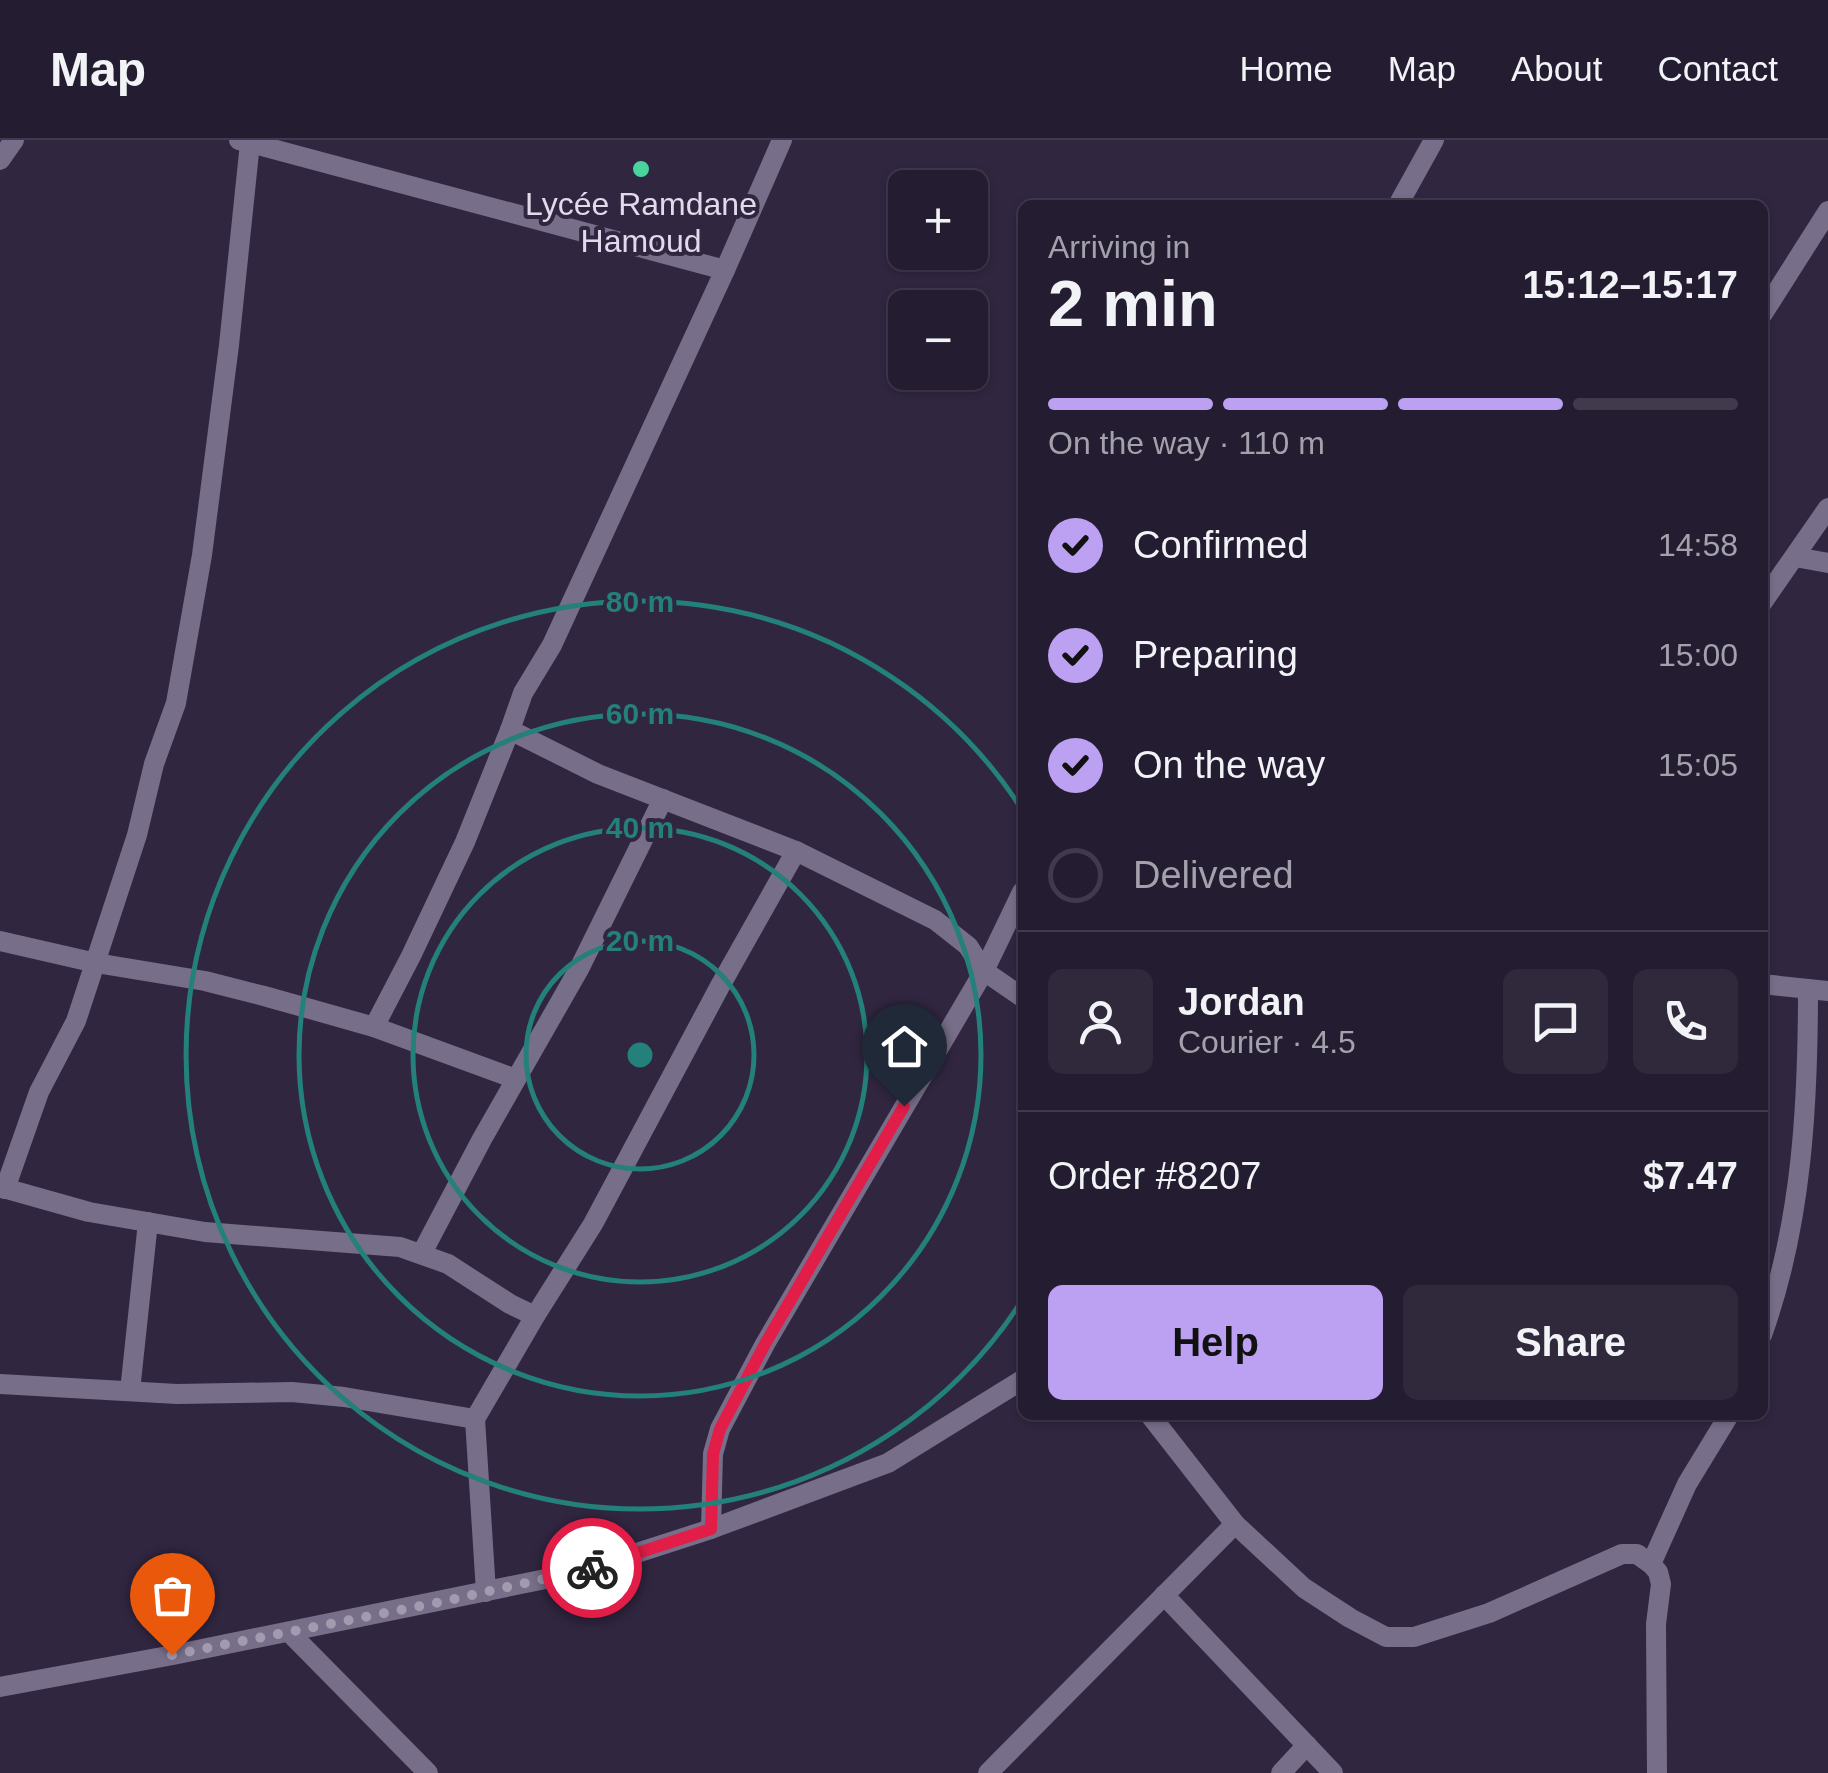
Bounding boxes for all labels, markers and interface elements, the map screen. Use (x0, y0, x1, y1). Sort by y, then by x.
text: Map (50, 43, 146, 96)
text: Home (1239, 49, 1333, 88)
text: Map (1388, 49, 1456, 88)
text: About (1511, 49, 1602, 88)
text: Contact (1657, 49, 1778, 88)
marker: Lycée Ramdane Hamoud (630, 158, 652, 180)
map controls (888, 170, 988, 390)
button: + (888, 170, 988, 270)
place label: Lycée Ramdane Hamoud (525, 186, 757, 259)
text: Arriving in (1048, 229, 1190, 265)
text: 15:12–15:17 (1522, 264, 1738, 306)
text: 2 min (1048, 267, 1218, 340)
button: − (888, 290, 988, 390)
text: On the way · 110 m (1048, 425, 1325, 461)
icon: check (1048, 518, 1103, 573)
text: Confirmed (1133, 524, 1308, 566)
text: 14:58 (1658, 527, 1738, 563)
text: 80 m (606, 585, 674, 618)
icon: check (1048, 628, 1103, 683)
text: Preparing (1133, 634, 1298, 676)
text: 15:00 (1658, 637, 1738, 673)
text: 60 m (606, 697, 674, 730)
icon: check (1048, 738, 1103, 793)
text: On the way (1133, 744, 1325, 786)
text: 15:05 (1658, 747, 1738, 783)
text: 40 m (606, 811, 674, 844)
text: Delivered (1133, 854, 1294, 896)
text: 20 m (606, 924, 674, 957)
button: person (1048, 969, 1153, 1074)
button: chat (1503, 969, 1608, 1074)
button: phone (1633, 969, 1738, 1074)
text: Jordan (1178, 981, 1305, 1023)
pin (862, 1004, 947, 1107)
icon: home (877, 1019, 932, 1074)
text: Courier · 4.5 (1178, 1024, 1356, 1060)
centre of rings (622, 1037, 658, 1073)
text: Order #8207 (1048, 1155, 1261, 1197)
text: $7.47 (1643, 1155, 1738, 1197)
button: Help (1048, 1285, 1383, 1400)
button: Share (1403, 1285, 1738, 1400)
courier (542, 1518, 642, 1618)
icon: bike (565, 1541, 620, 1596)
pin (130, 1553, 215, 1656)
icon: bag (145, 1568, 200, 1623)

